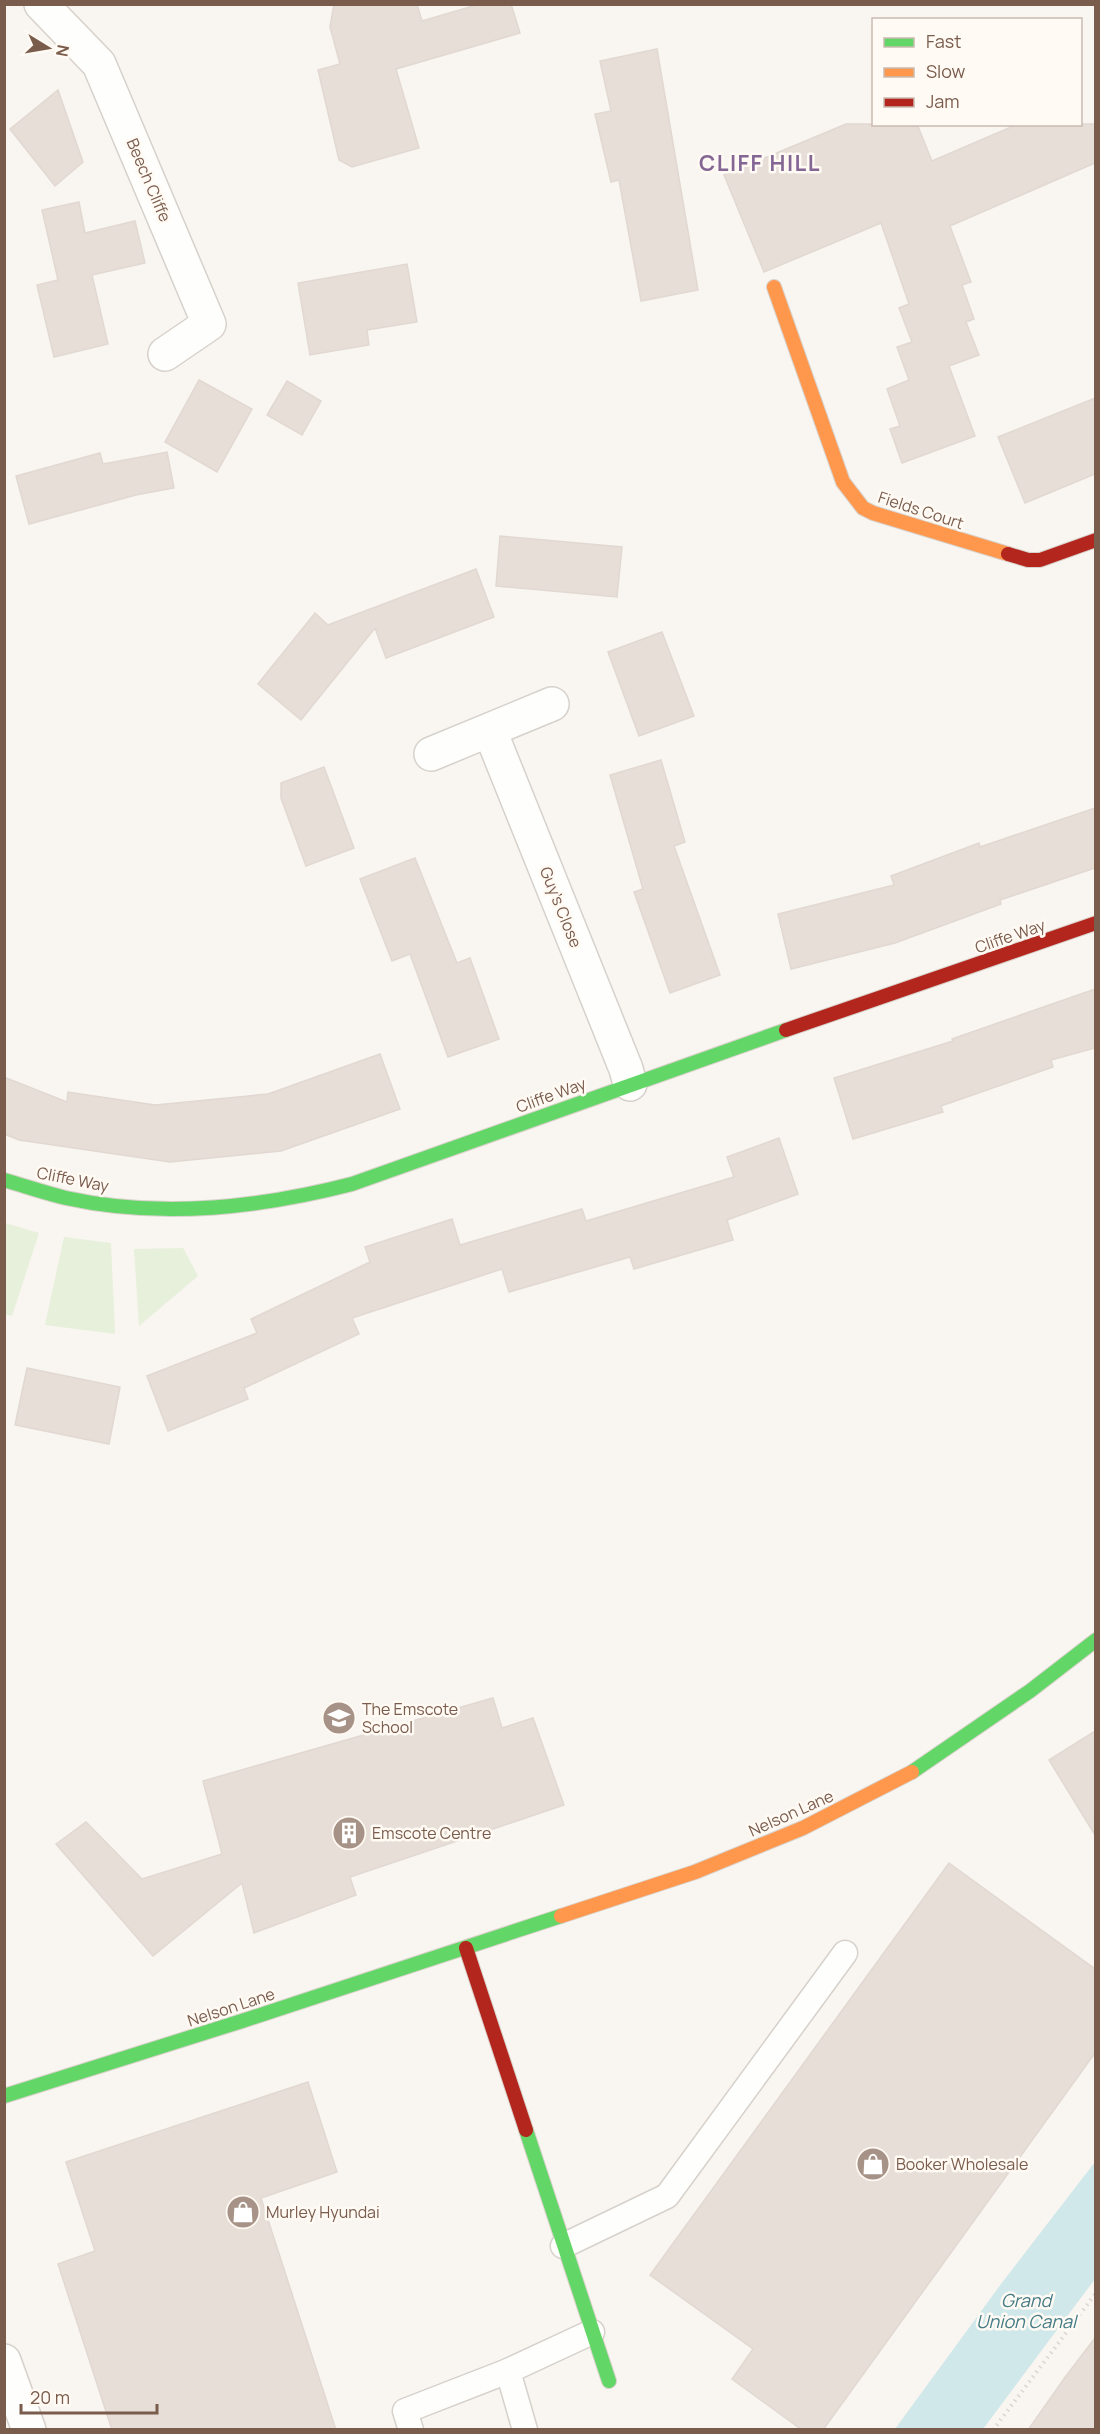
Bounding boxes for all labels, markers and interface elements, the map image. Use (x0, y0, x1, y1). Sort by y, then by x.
north arrow (18, 18, 78, 78)
legend (872, 18, 1082, 126)
text: Fast (926, 29, 961, 53)
text: N (51, 43, 75, 59)
text: Slow (926, 59, 966, 83)
text: Jam (926, 89, 960, 113)
street label: Beech Cliffe (122, 135, 176, 225)
district label: CLIFF HILL (699, 148, 821, 178)
street label: Fields Court (875, 486, 967, 534)
street label: Guy's Close (535, 863, 587, 951)
street label: Cliffe Way (972, 914, 1049, 958)
street label: Cliffe Way (513, 1072, 590, 1118)
street label: Cliffe Way (35, 1161, 111, 1197)
place label: The Emscote School (362, 1698, 458, 1738)
school or university icon: The Emscote School (321, 1700, 357, 1736)
street label: Nelson Lane (745, 1785, 837, 1841)
building icon: Emscote Centre (331, 1815, 367, 1851)
place label: Emscote Centre (372, 1822, 491, 1844)
street label: Nelson Lane (185, 1983, 277, 2031)
shop icon: Booker Wholesale (855, 2146, 891, 2182)
place label: Booker Wholesale (896, 2153, 1028, 2175)
shop icon: Murley Hyundai (225, 2194, 261, 2230)
place label: Murley Hyundai (266, 2201, 380, 2223)
water label: Grand Union Canal (976, 2288, 1079, 2333)
scale bar (21, 2377, 158, 2415)
text: 20 m (30, 2385, 70, 2409)

